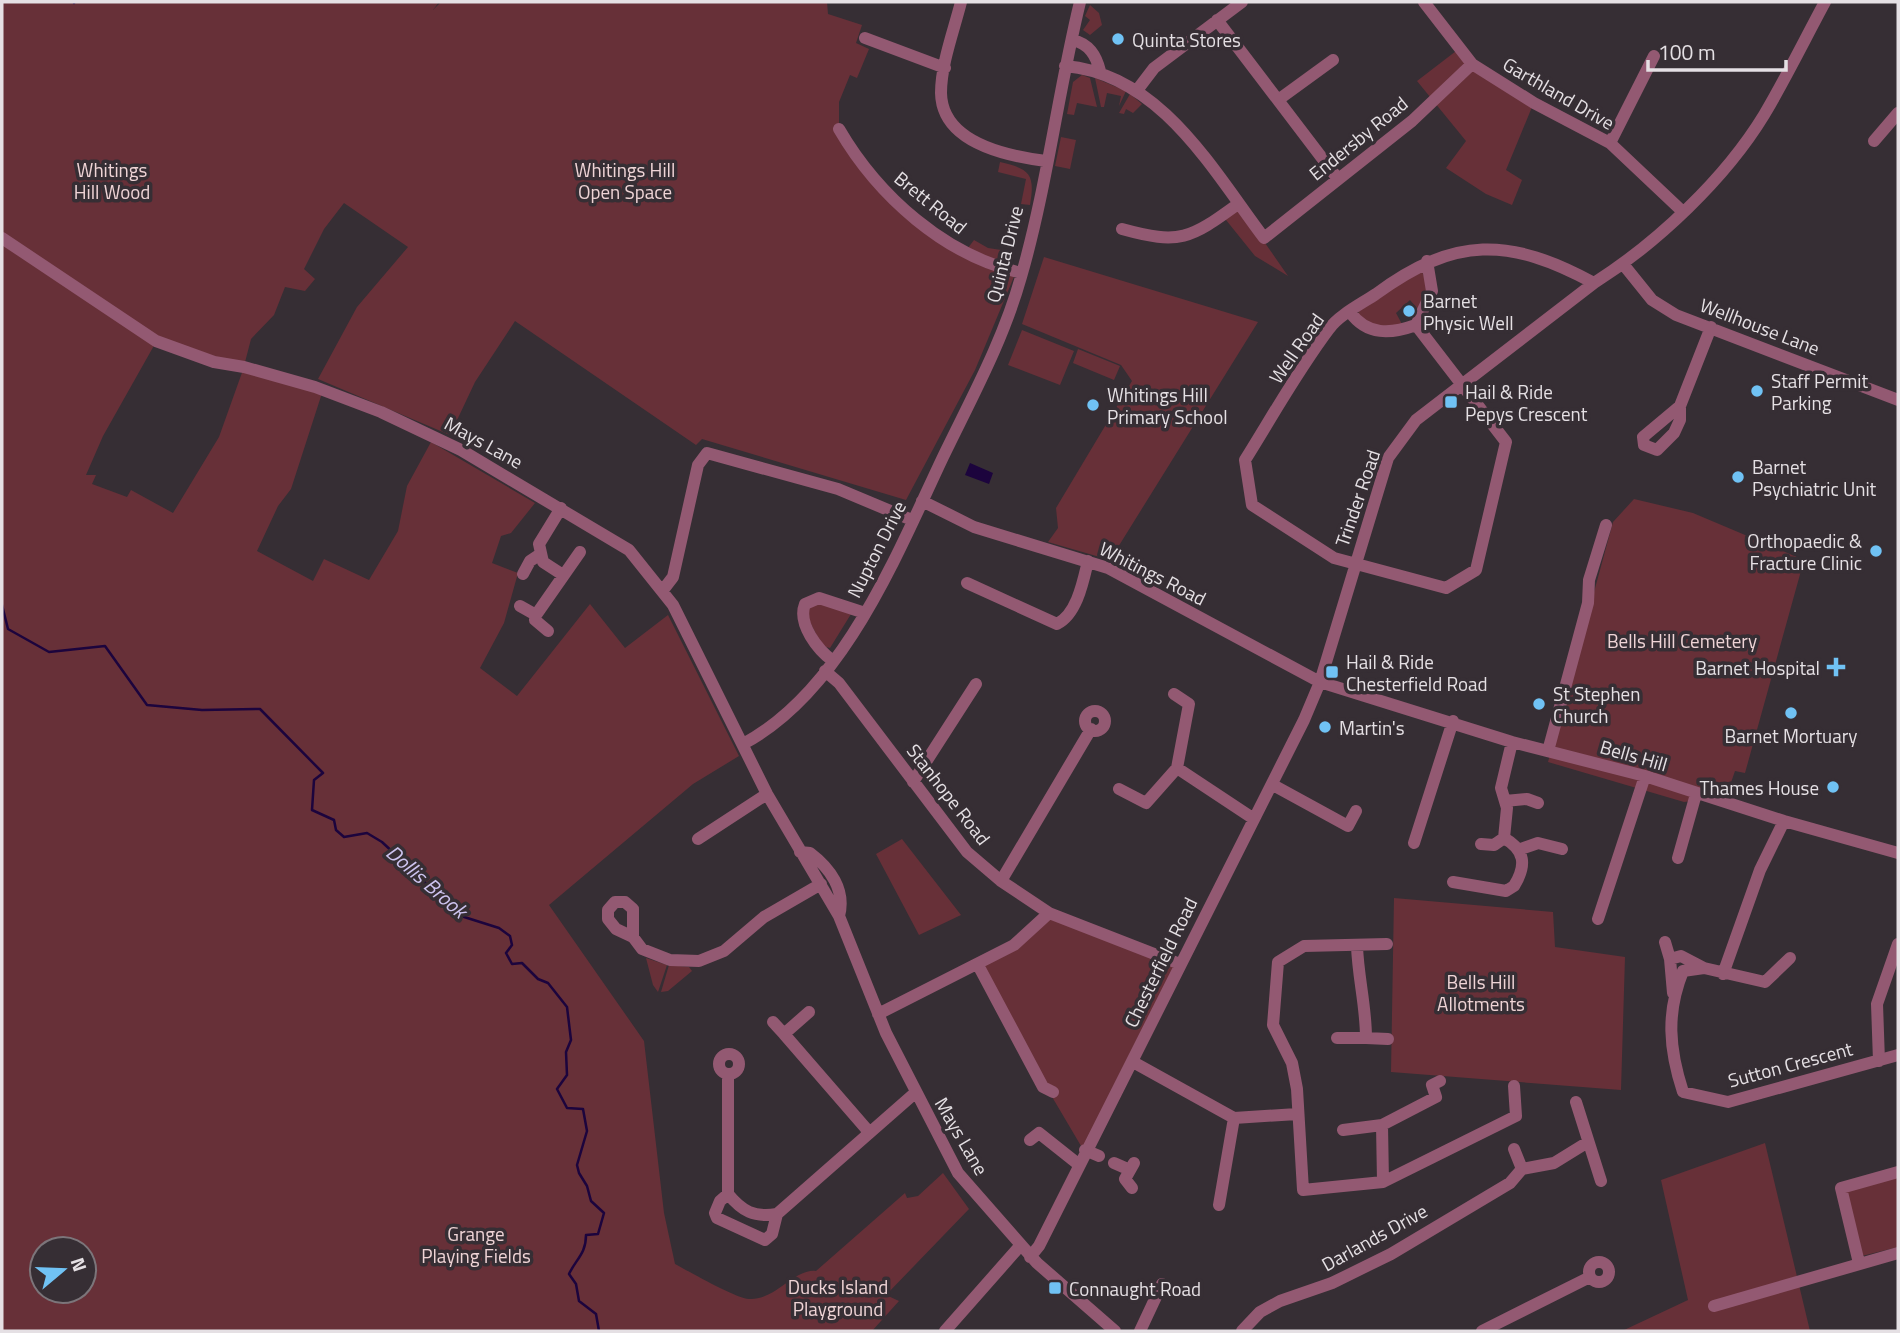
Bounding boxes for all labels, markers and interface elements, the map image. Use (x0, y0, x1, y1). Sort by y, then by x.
place label: Quinta Stores (1132, 25, 1241, 54)
scale bar (1648, 28, 1786, 72)
marker: Quinta Stores (1110, 31, 1126, 47)
text: 100 m (1658, 36, 1715, 68)
street label: Garthland Drive (1498, 49, 1620, 137)
street label: Endersby Road (1302, 89, 1414, 187)
park label: Whitings Hill Wood (74, 155, 150, 206)
park label: Whitings Hill Open Space (575, 155, 675, 206)
street label: Brett Road (888, 164, 974, 240)
street label: Quinta Drive (978, 203, 1030, 305)
place label: Barnet Physic Well (1423, 286, 1514, 337)
street label: Wellhouse Lane (1696, 290, 1824, 362)
marker: Barnet Physic Well (1401, 303, 1417, 319)
street label: Well Road (1261, 307, 1331, 389)
place label: Staff Permit Parking (1771, 366, 1868, 417)
place label: Hail & Ride Pepys Crescent (1465, 377, 1588, 428)
place label: Whitings Hill Primary School (1107, 380, 1228, 431)
marker: Staff Permit Parking (1749, 383, 1765, 399)
marker: Hail & Ride Pepys Crescent (1443, 394, 1459, 410)
marker: Whitings Hill Primary School (1085, 397, 1101, 413)
street label: Mays Lane (439, 409, 529, 475)
street label: Trinder Road (1327, 446, 1387, 550)
place label: Barnet Psychiatric Unit (1752, 452, 1877, 503)
marker: Barnet Psychiatric Unit (1730, 469, 1746, 485)
street label: Nupton Drive (839, 495, 913, 603)
place label: Orthopaedic & Fracture Clinic (1747, 526, 1862, 577)
street label: Whitings Road (1095, 534, 1211, 612)
marker: Orthopaedic & Fracture Clinic (1868, 543, 1884, 559)
park label: Bells Hill Cemetery (1607, 626, 1757, 655)
place label: Hail & Ride Chesterfield Road (1346, 647, 1488, 698)
place label: Barnet Hospital (1695, 653, 1820, 682)
marker: Barnet Hospital (1826, 657, 1846, 677)
marker: Hail & Ride Chesterfield Road (1324, 664, 1340, 680)
place label: St Stephen Church (1553, 679, 1640, 730)
marker: St Stephen Church (1531, 696, 1547, 712)
marker: Barnet Mortuary (1783, 705, 1799, 721)
place label: Martin's (1339, 713, 1405, 742)
marker: Martin's (1317, 719, 1333, 735)
place label: Barnet Mortuary (1725, 721, 1857, 750)
street label: Bells Hill (1597, 732, 1671, 778)
street label: Stanhope Road (900, 737, 998, 851)
place label: Thames House (1700, 773, 1819, 802)
marker: Thames House (1825, 779, 1841, 795)
water label: Dollis Brook (379, 837, 477, 927)
street label: Chesterfield Road (1116, 892, 1204, 1032)
park label: Bells Hill Allotments (1437, 967, 1525, 1018)
street label: Sutton Crescent (1725, 1033, 1856, 1095)
street label: Mays Lane (928, 1092, 996, 1180)
street label: Darlands Drive (1316, 1196, 1432, 1278)
park label: Grange Playing Fields (421, 1219, 531, 1270)
north arrow (28, 1235, 98, 1305)
text: N (64, 1253, 95, 1275)
park label: Ducks Island Playground (788, 1272, 888, 1323)
place label: Connaught Road (1069, 1274, 1201, 1303)
marker: Connaught Road (1047, 1280, 1063, 1296)

